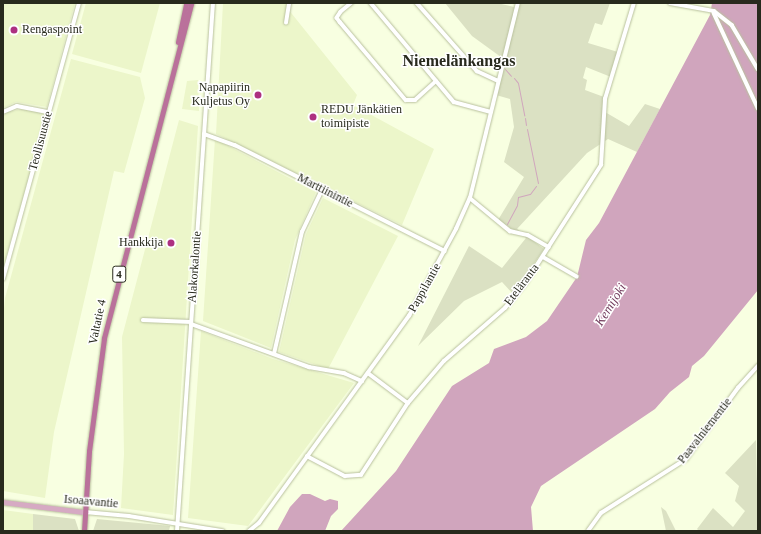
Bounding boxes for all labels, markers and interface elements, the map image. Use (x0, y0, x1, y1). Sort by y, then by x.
place label: Rengaspoint (22, 23, 82, 37)
marker: Rengaspoint (9, 25, 19, 35)
district label: Niemelänkangas (403, 51, 515, 71)
place label: Napapiirin Kuljetus Oy (192, 81, 250, 109)
marker: Napapiirin Kuljetus Oy (253, 90, 263, 100)
place label: REDU Jänkätien toimipiste (321, 103, 402, 131)
street label: Teollisuustie (26, 110, 56, 172)
marker: REDU Jänkätien toimipiste (308, 112, 318, 122)
street label: Marttiinintie (295, 171, 355, 211)
street label: Alakorkalontie (185, 231, 205, 303)
place label: Hankkija (119, 236, 163, 250)
marker: Hankkija (166, 238, 176, 248)
street label: Pappilantie (406, 261, 444, 315)
street label: Eteläranta (502, 261, 542, 309)
road number: 4 (112, 265, 126, 283)
water label: Kemijoki (592, 281, 630, 329)
street label: Valtatie 4 (86, 298, 110, 346)
street label: Paavalniementie (675, 395, 735, 467)
street label: Isoaavantie (63, 492, 119, 512)

